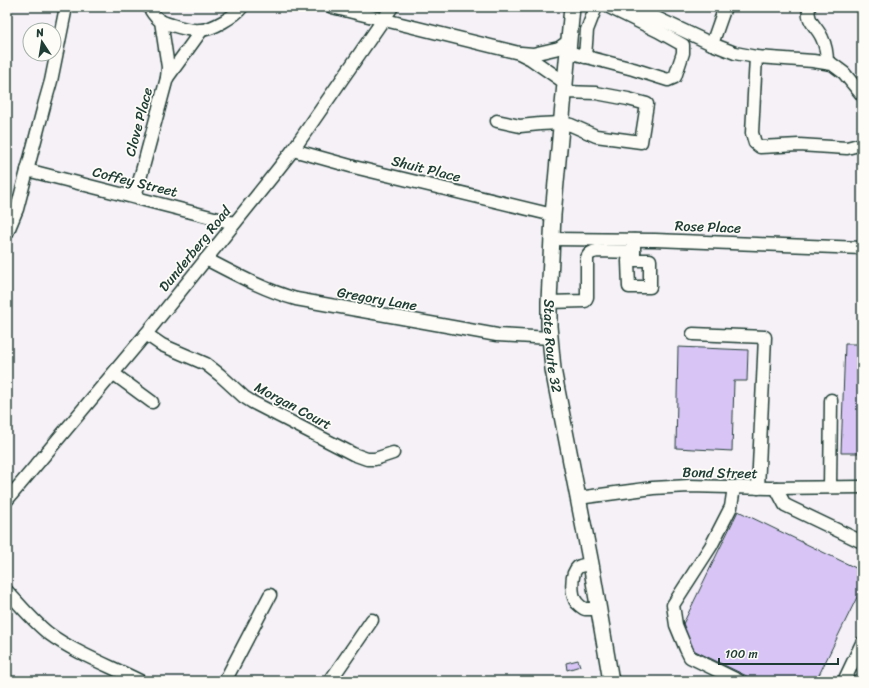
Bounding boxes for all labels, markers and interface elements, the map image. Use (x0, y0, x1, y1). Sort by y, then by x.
north arrow (22, 22, 62, 62)
text: N (33, 23, 46, 43)
street label: Clove Place (118, 85, 160, 159)
street label: Shuit Place (389, 148, 463, 190)
street label: Coffey Street (90, 159, 180, 205)
street label: Dunderberg Road (152, 199, 239, 298)
street label: Rose Place (674, 213, 742, 241)
street label: Gregory Lane (335, 280, 419, 318)
street label: State Route 32 (537, 299, 570, 395)
street label: Morgan Court (250, 375, 336, 437)
street label: Bond Street (682, 460, 758, 486)
scale bar (719, 640, 838, 666)
text: 100 m (725, 643, 758, 665)

